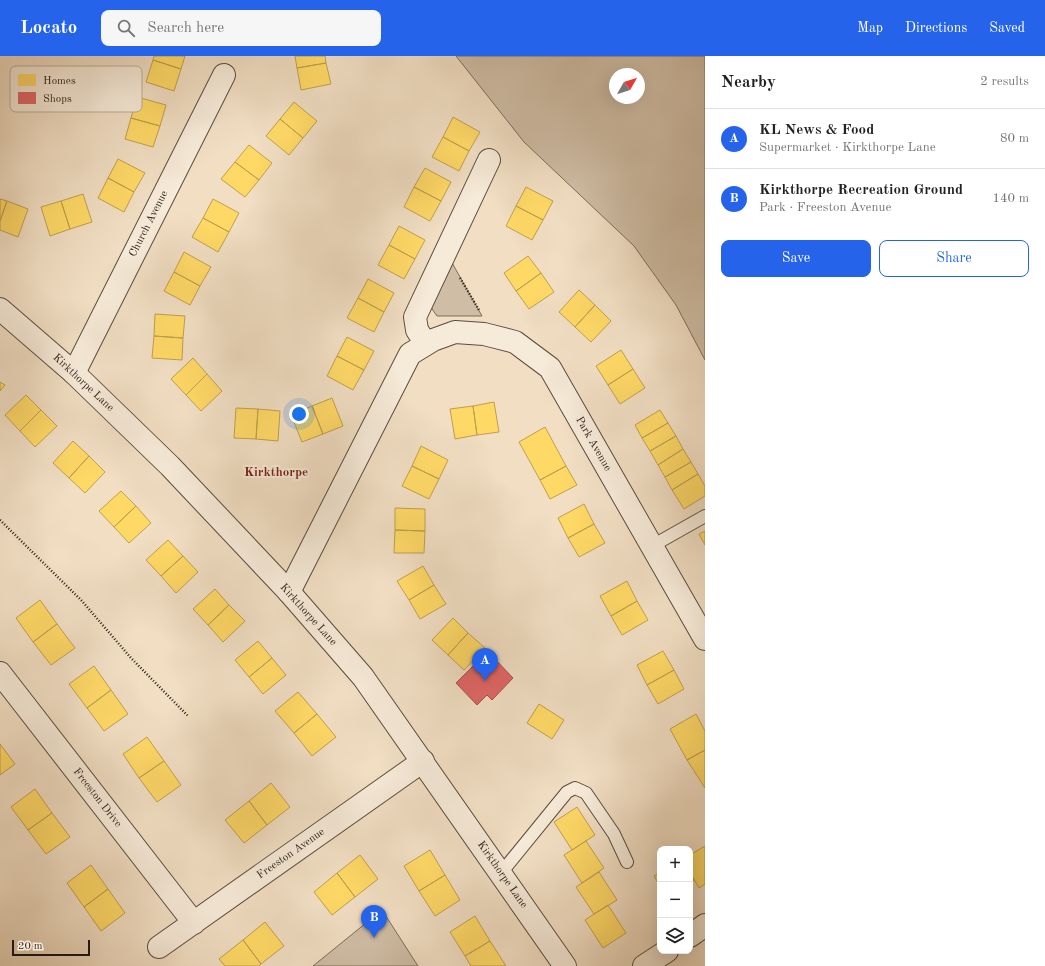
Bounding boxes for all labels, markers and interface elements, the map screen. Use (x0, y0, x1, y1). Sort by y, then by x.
search box (101, 10, 381, 46)
icon: search (115, 17, 137, 39)
text: Locato (20, 19, 77, 38)
text: Search here (147, 21, 224, 36)
text: Map (857, 21, 883, 35)
text: Directions (905, 21, 967, 35)
text: Saved (989, 21, 1025, 35)
legend (10, 66, 142, 112)
north arrow (609, 68, 645, 104)
text: Nearby (721, 74, 776, 91)
text: 2 results (980, 75, 1029, 88)
text: Homes (43, 76, 76, 87)
text: Shops (43, 94, 72, 105)
text: KL News & Food (759, 123, 874, 138)
text: A (729, 132, 739, 145)
text: 80 m (1000, 132, 1029, 145)
text: Supermarket · Kirkthorpe Lane (759, 141, 936, 154)
text: Kirkthorpe Recreation Ground (759, 183, 963, 198)
street label: Church Avenue (128, 189, 170, 259)
text: B (729, 192, 739, 205)
text: 140 m (992, 192, 1029, 205)
text: Park · Freeston Avenue (759, 201, 891, 214)
button: Save (721, 240, 871, 277)
button: Share (879, 240, 1029, 277)
street label: Kirkthorpe Lane (50, 352, 116, 414)
your location (289, 404, 309, 424)
street label: Park Avenue (573, 415, 613, 473)
district label: Kirkthorpe (244, 466, 308, 479)
street label: Kirkthorpe Lane (277, 582, 339, 648)
pin: A (472, 648, 498, 681)
street label: Freeston Drive (71, 766, 123, 830)
street label: Freeston Avenue (255, 827, 327, 881)
street label: Kirkthorpe Lane (475, 840, 529, 910)
map controls (657, 846, 693, 954)
button: + (657, 846, 693, 882)
button: − (657, 882, 693, 918)
pin: B (361, 905, 387, 938)
button: layers (657, 918, 693, 954)
scale bar (12, 938, 90, 957)
text: 20 m (18, 941, 43, 952)

